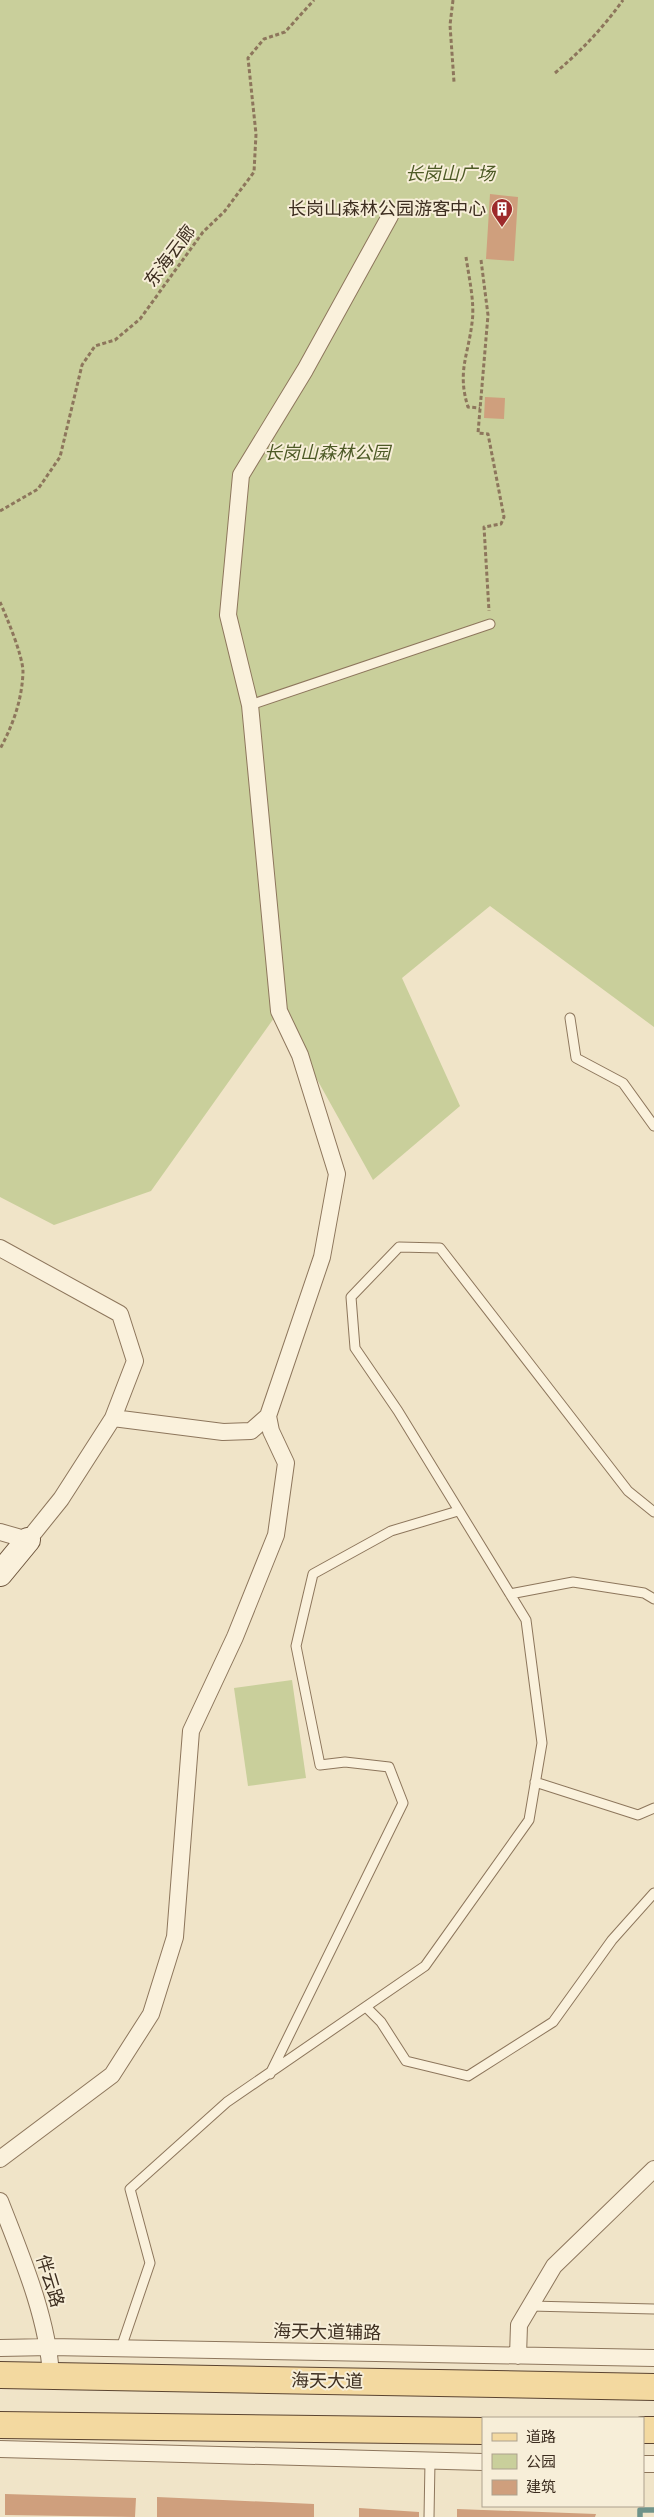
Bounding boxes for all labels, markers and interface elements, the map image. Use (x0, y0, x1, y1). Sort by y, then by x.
park label: 长岗山广场 (405, 163, 497, 185)
building icon: 长岗山森林公园游客中心 (490, 197, 514, 228)
place label: 长岗山森林公园游客中心 (288, 198, 486, 220)
street label: 东海云廊 (140, 221, 200, 291)
park label: 长岗山森林公园 (264, 442, 393, 464)
street label: 伴云路 (32, 2252, 68, 2310)
street label: 海天大道辅路 (273, 2320, 381, 2344)
street label: 海天大道 (291, 2369, 363, 2393)
legend (482, 2417, 644, 2507)
text: 道路 (526, 2428, 556, 2446)
text: 公园 (526, 2453, 556, 2471)
text: 建筑 (526, 2478, 556, 2496)

